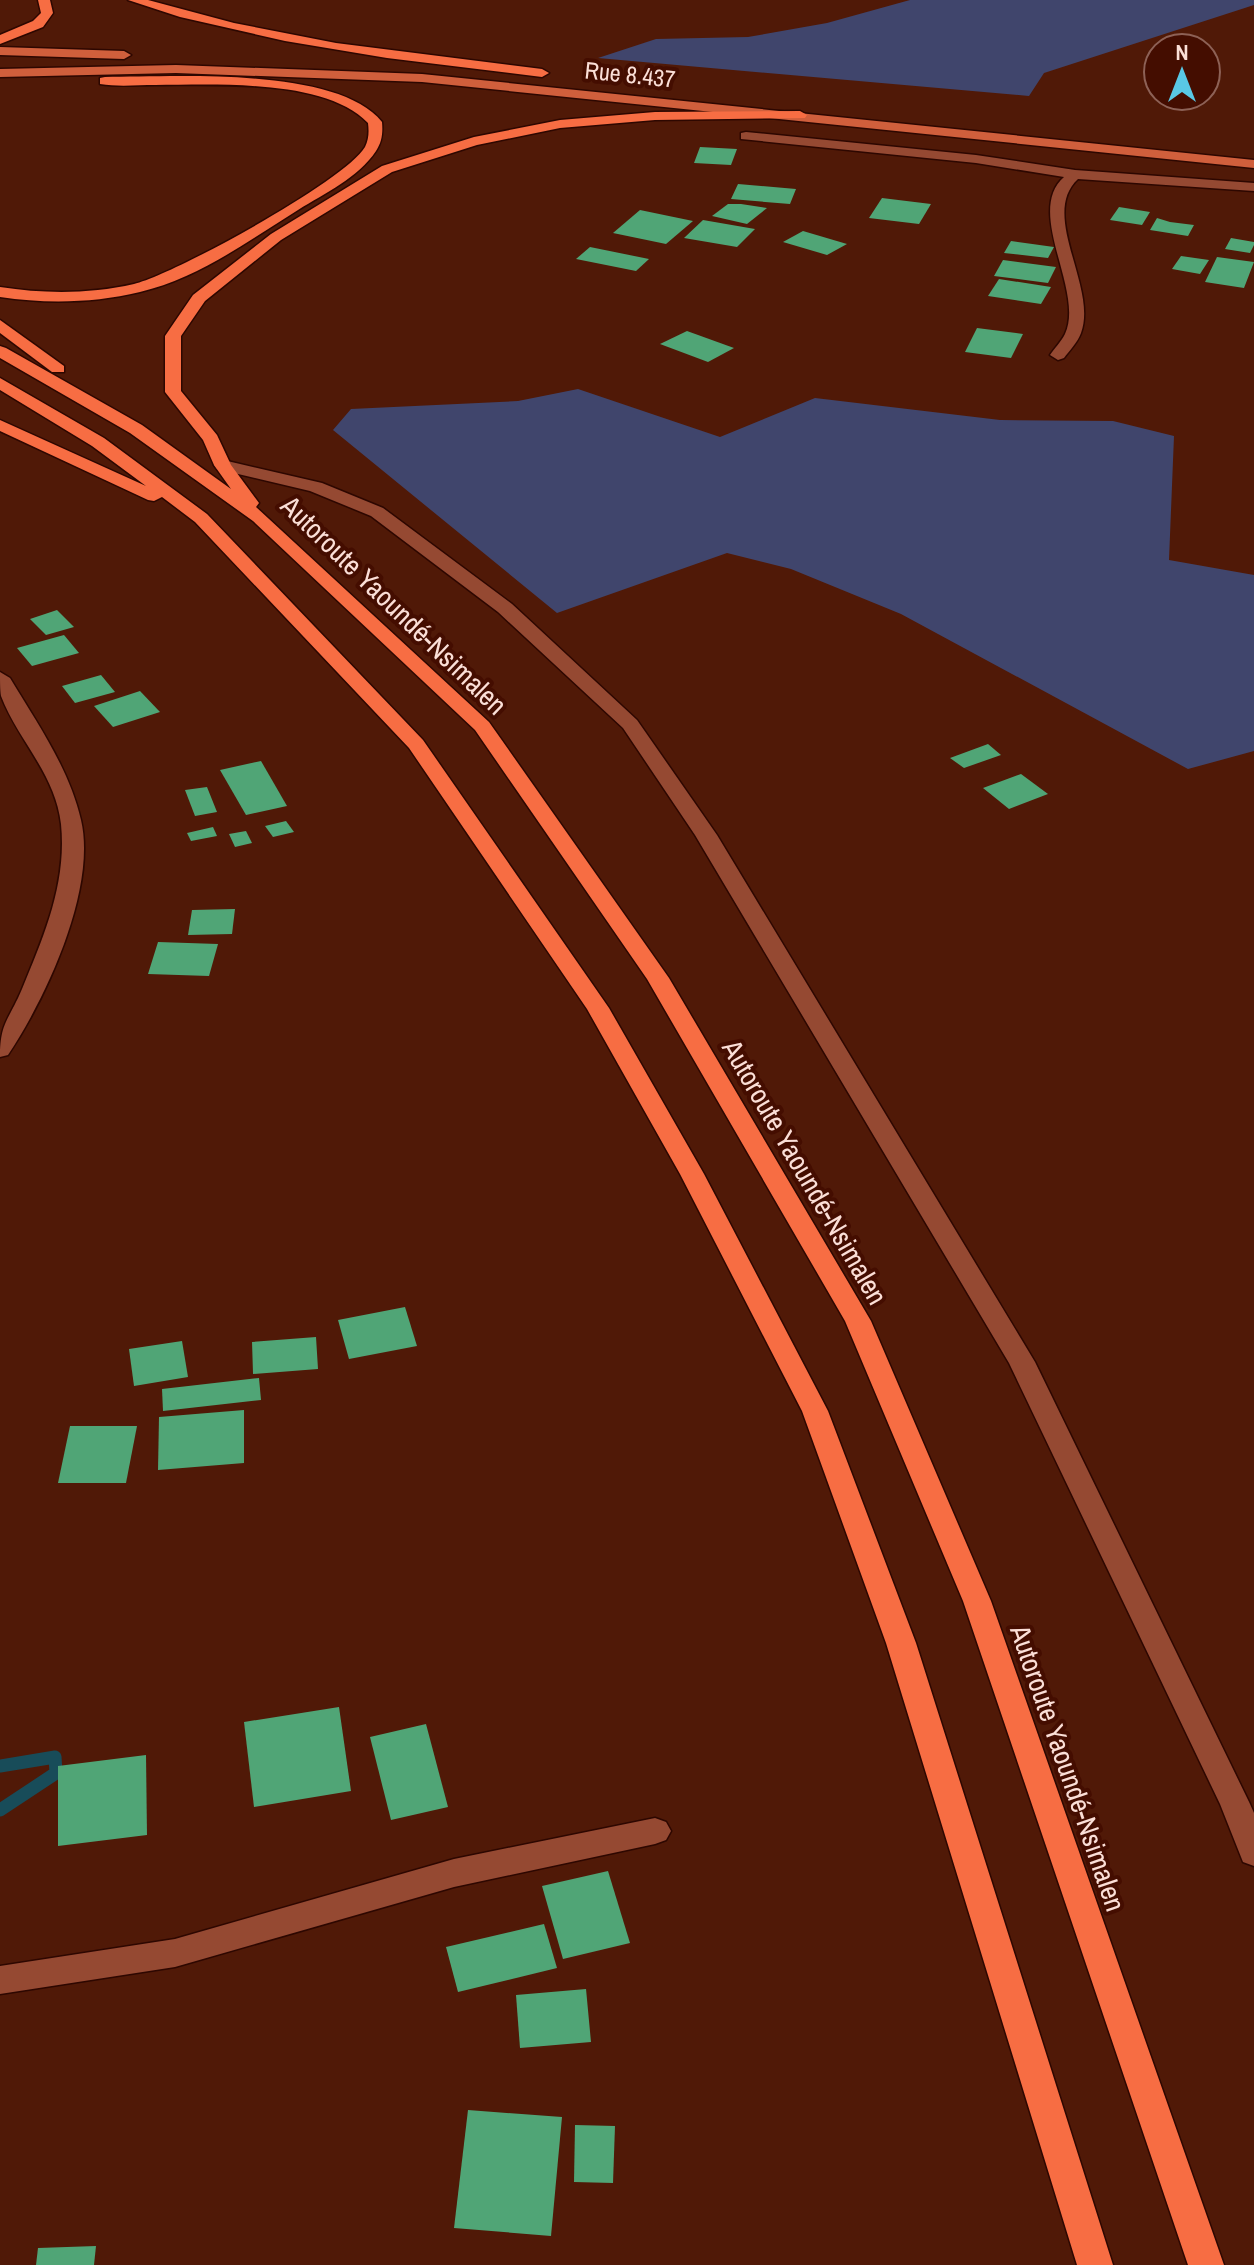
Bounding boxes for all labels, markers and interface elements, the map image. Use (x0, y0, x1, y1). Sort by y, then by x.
north arrow (1142, 32, 1222, 112)
text: N (1175, 37, 1189, 67)
street label: Rue 8.437 (583, 53, 677, 95)
street label: Autoroute Yaoundé-Nsimalen (272, 486, 515, 723)
street label: Autoroute Yaoundé-Nsimalen (713, 1032, 897, 1312)
street label: Autoroute Yaoundé-Nsimalen (1001, 1619, 1135, 1916)

